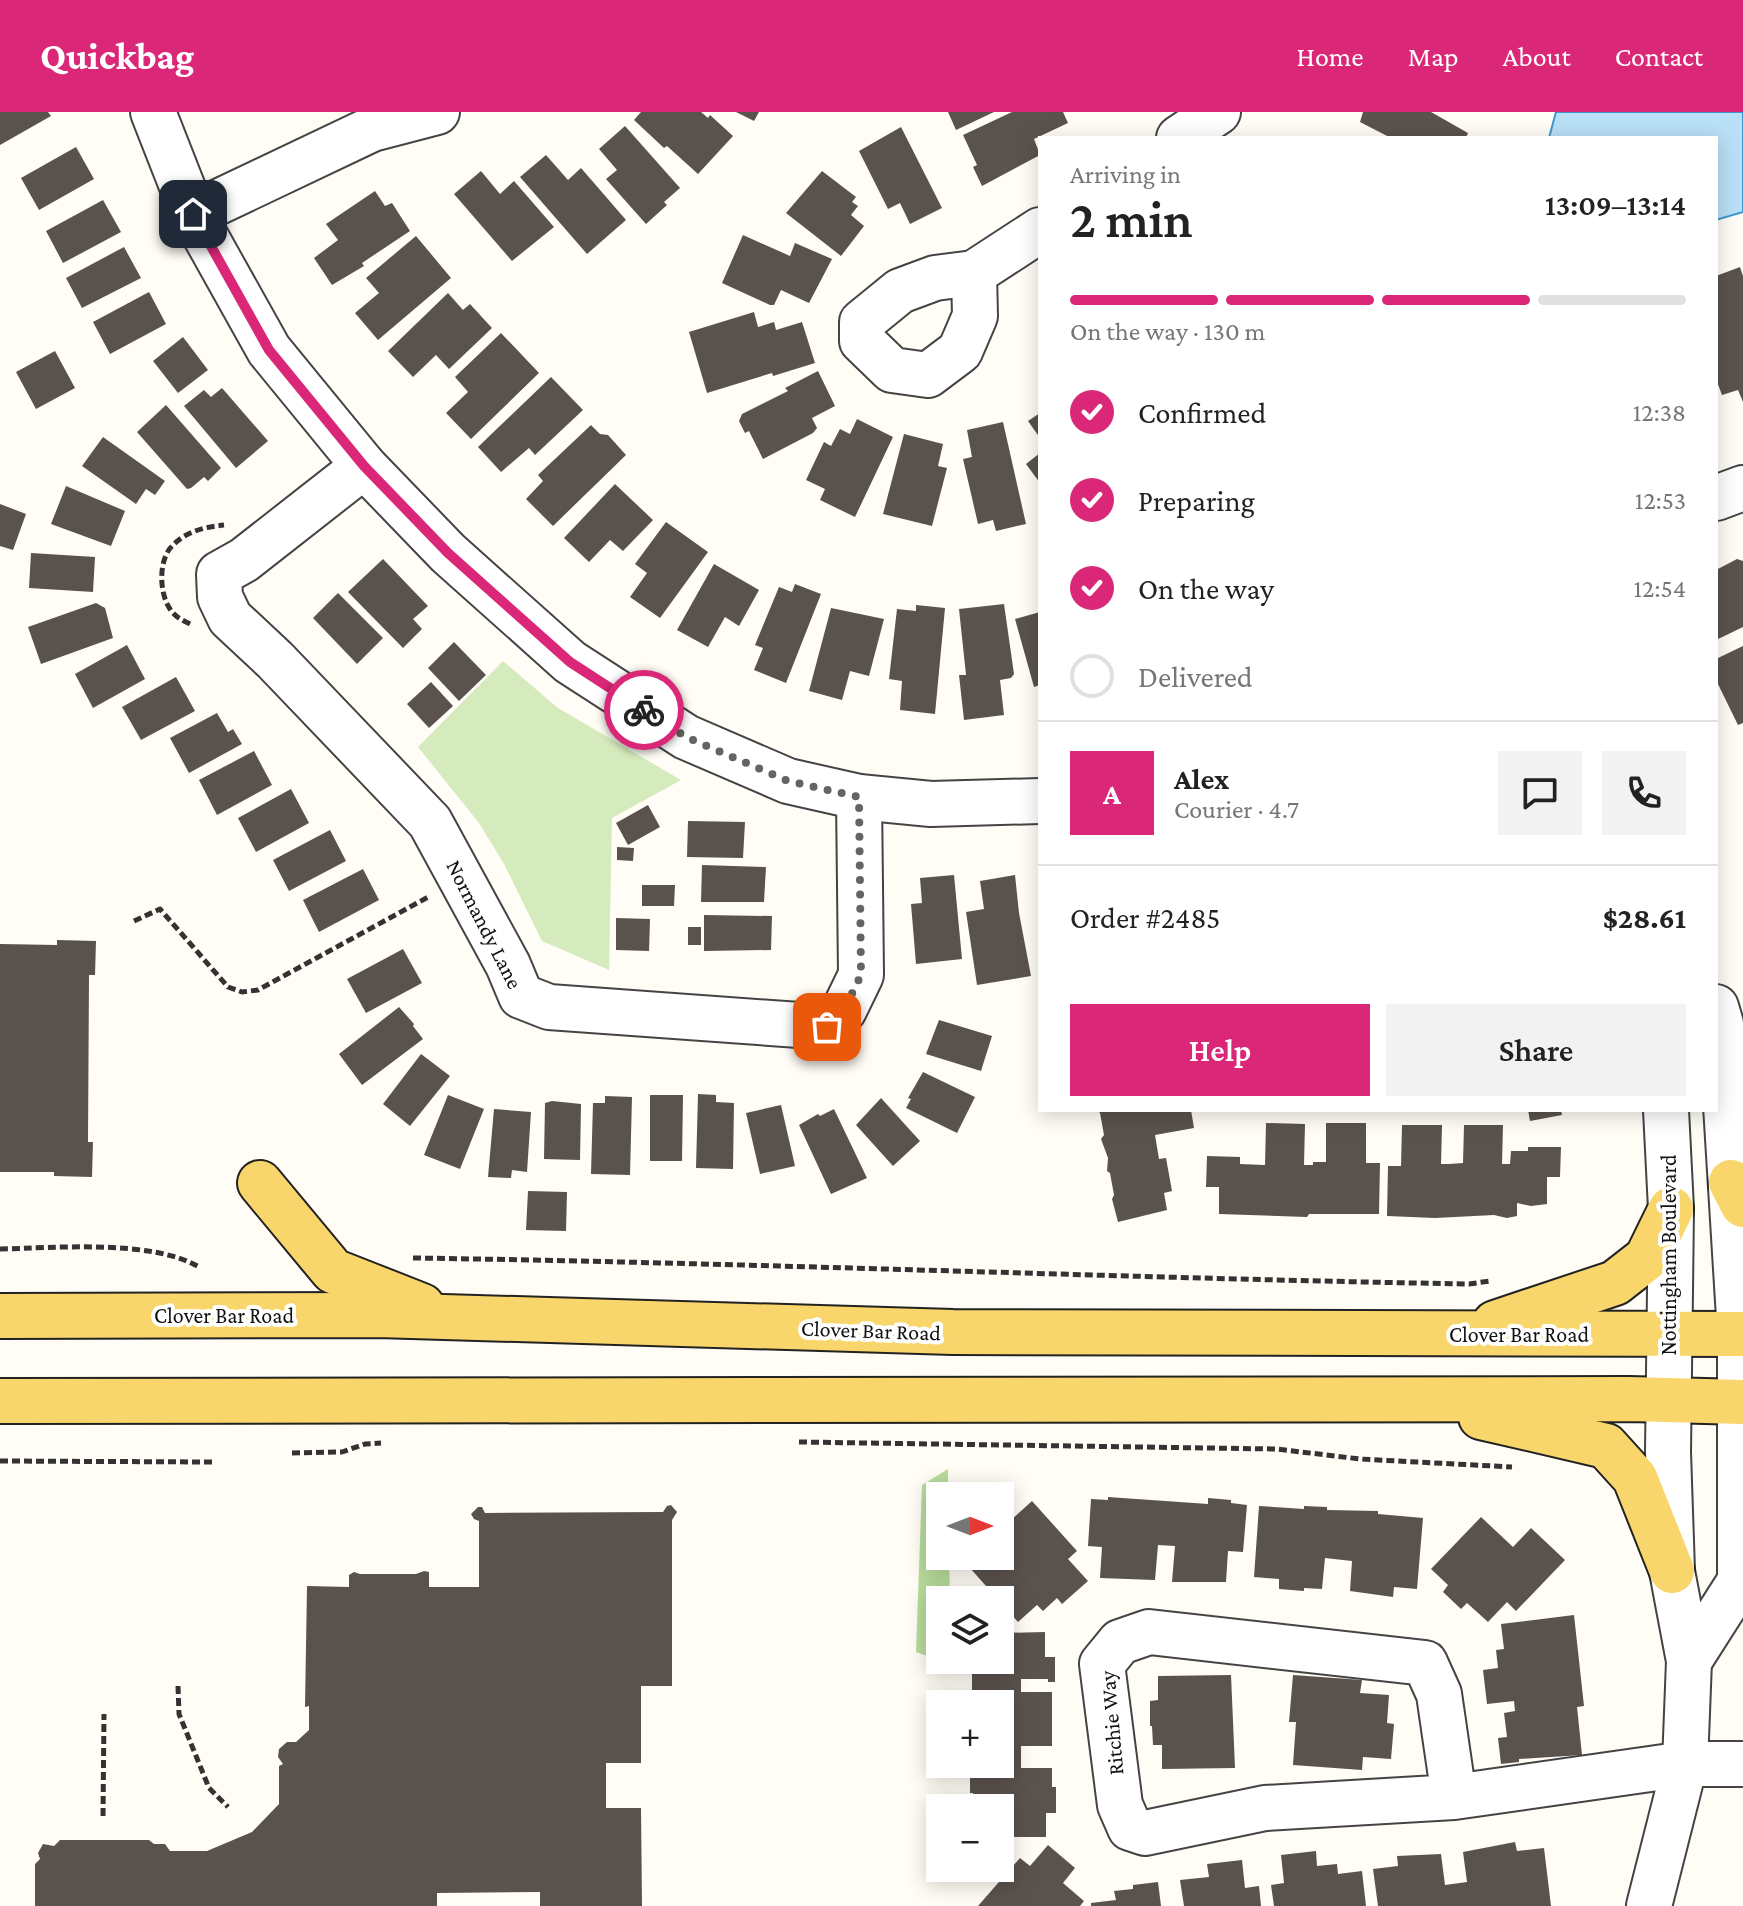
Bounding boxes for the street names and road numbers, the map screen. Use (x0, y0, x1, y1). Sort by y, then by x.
street label: Normandy Lane (441, 856, 528, 993)
street label: Nottingham Boulevard (1656, 1154, 1681, 1355)
street label: Clover Bar Road (154, 1303, 294, 1328)
street label: Clover Bar Road (801, 1316, 942, 1345)
street label: Clover Bar Road (1449, 1322, 1589, 1347)
street label: Ritchie Way (1094, 1669, 1129, 1776)

